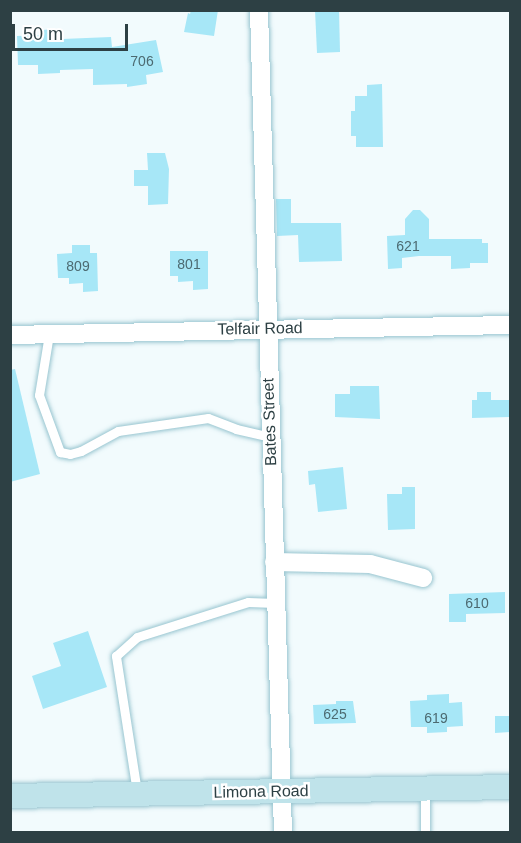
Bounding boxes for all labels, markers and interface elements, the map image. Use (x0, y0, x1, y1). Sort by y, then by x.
scale bar (15, 12, 130, 50)
text: 50 m (23, 24, 63, 44)
house number: 706 (130, 53, 154, 69)
house number: 621 (396, 238, 420, 254)
house number: 801 (177, 256, 201, 272)
house number: 809 (66, 258, 90, 274)
street label: Telfair Road (217, 319, 303, 339)
street label: Bates Street (259, 378, 281, 466)
house number: 610 (465, 595, 489, 611)
house number: 625 (323, 706, 347, 722)
house number: 619 (424, 710, 448, 726)
street label: Limona Road (213, 782, 309, 802)

